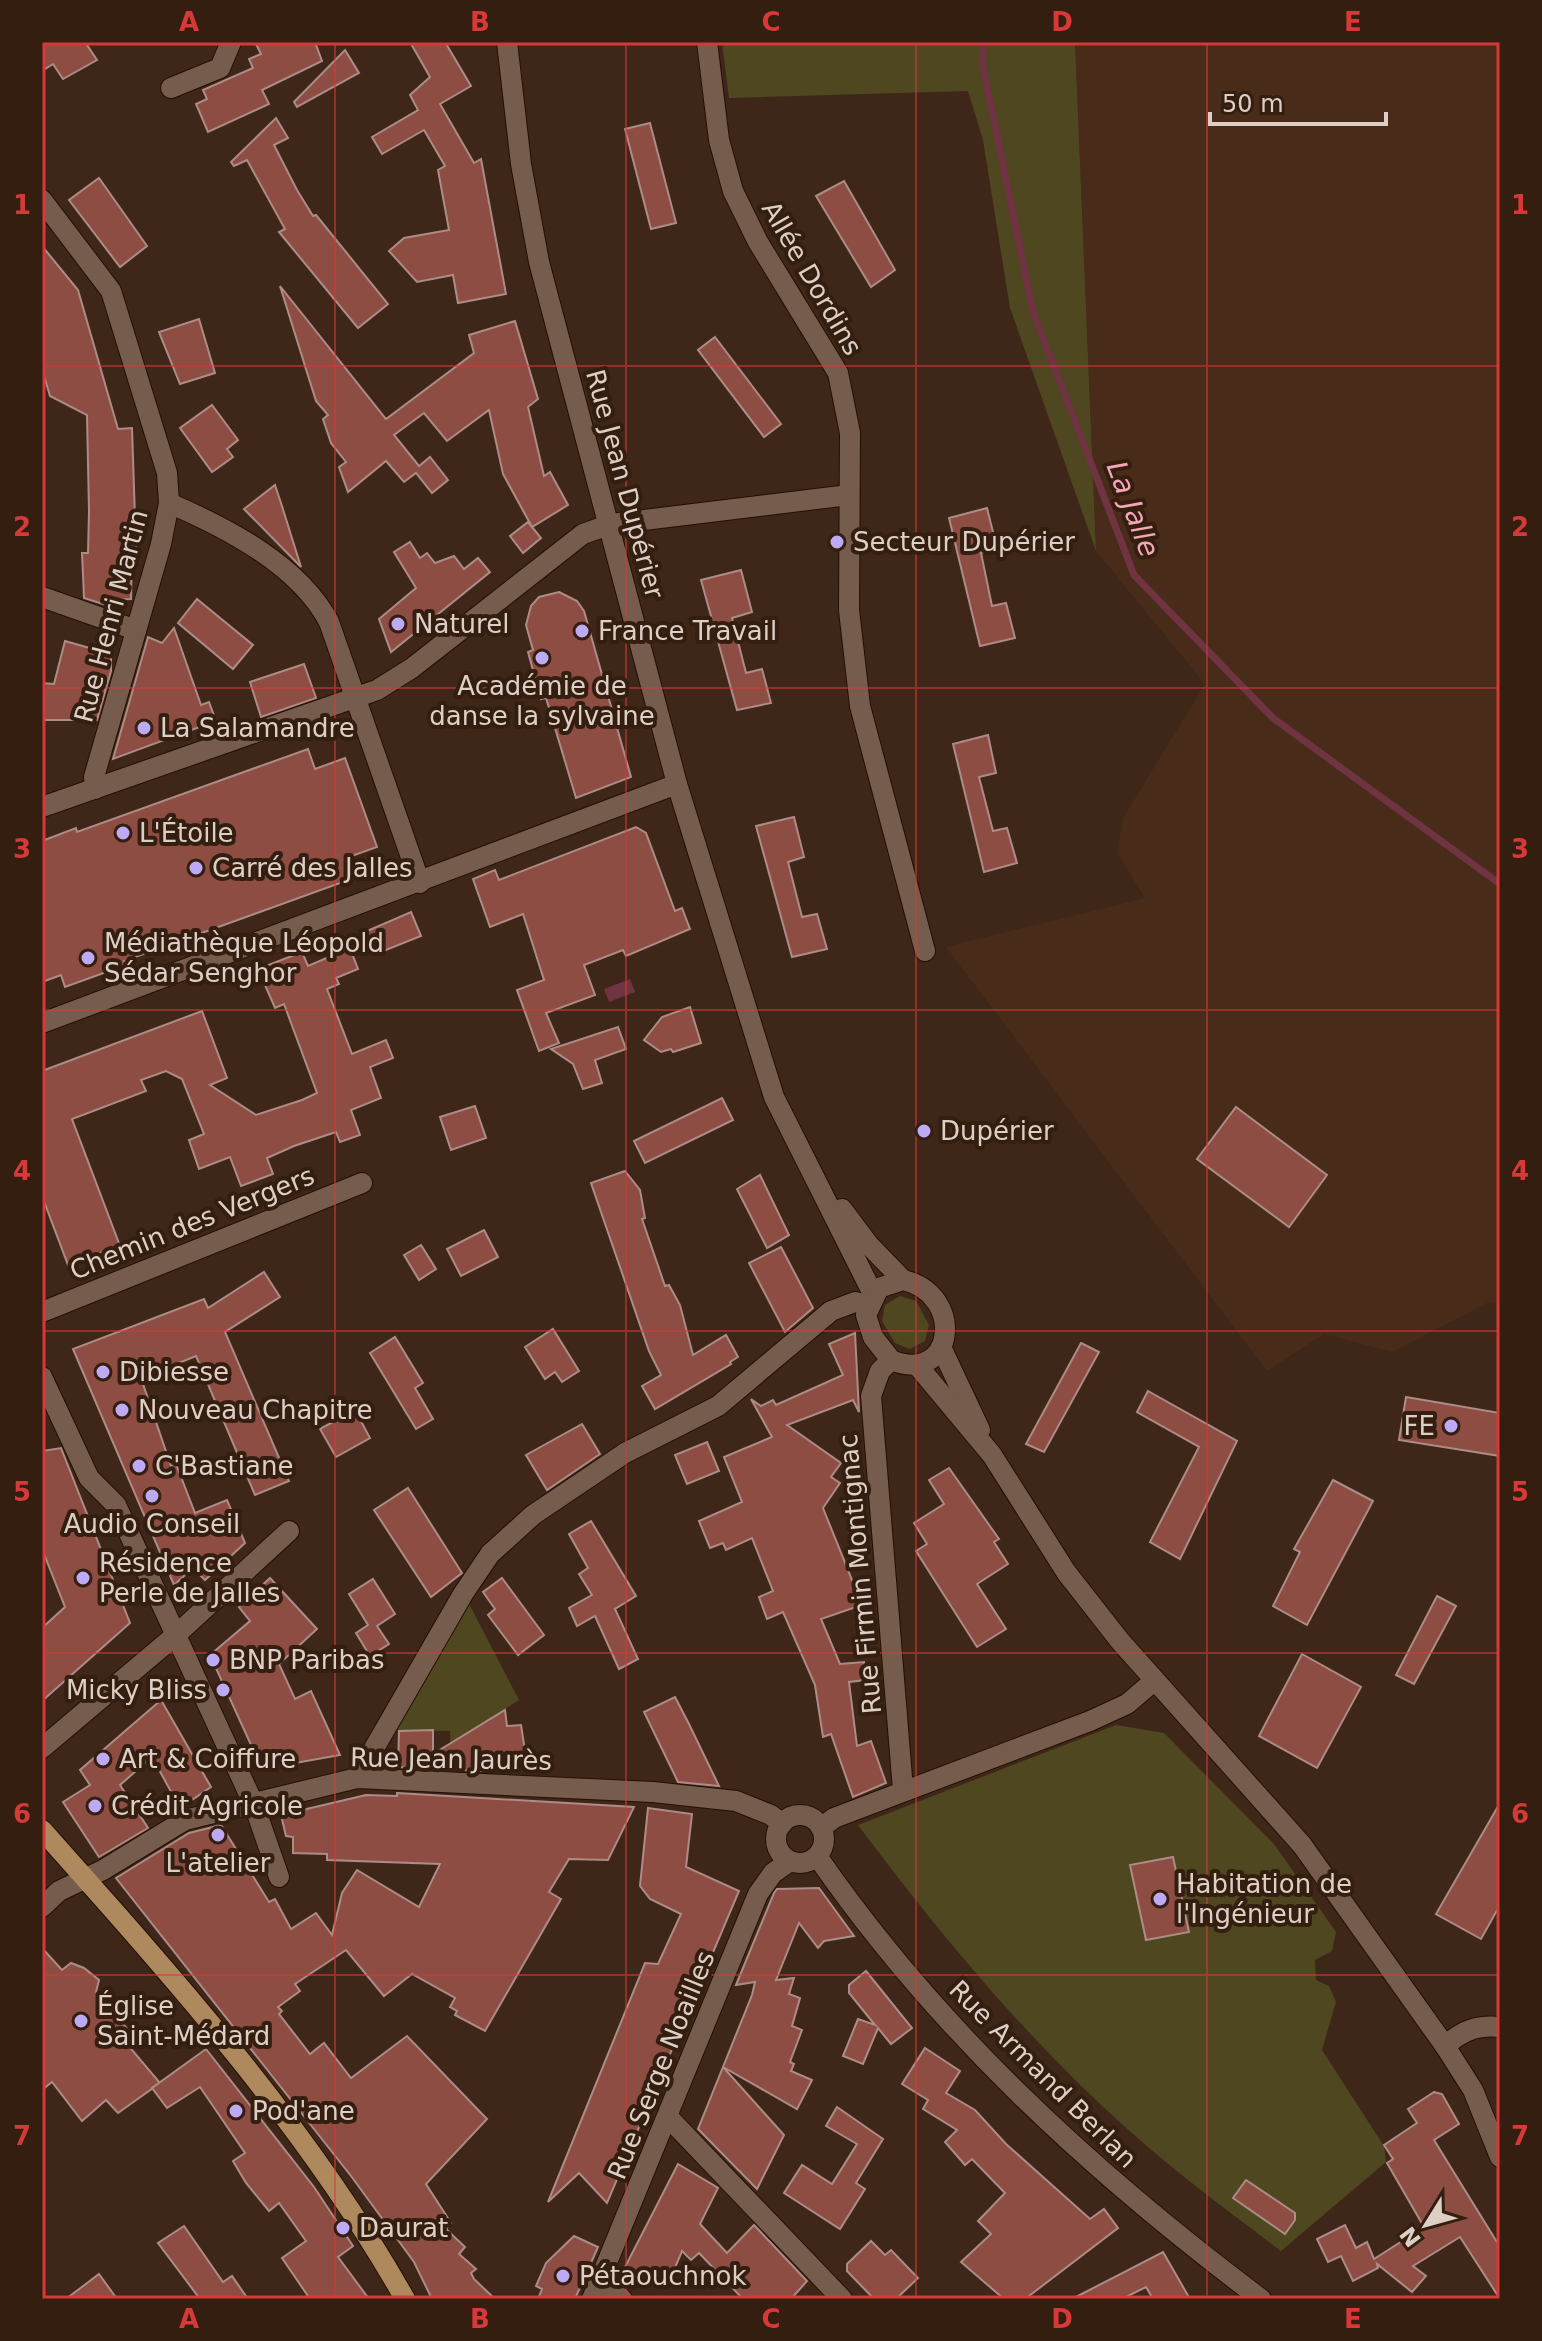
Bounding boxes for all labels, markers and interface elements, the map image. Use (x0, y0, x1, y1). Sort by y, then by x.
text: A (179, 7, 199, 37)
text: B (470, 7, 490, 37)
text: C (761, 7, 781, 37)
text: D (1051, 7, 1073, 37)
text: E (1344, 7, 1362, 37)
scale bar (1210, 76, 1386, 126)
text: 50 m (1222, 90, 1284, 118)
text: 1 (13, 190, 31, 220)
text: 1 (1511, 190, 1529, 220)
street label: Allée Dordins (756, 196, 868, 360)
street label: Rue Jean Dupérier (580, 366, 670, 602)
water label: La Jalle (1100, 456, 1166, 562)
street label: Rue Henri Martin (68, 506, 154, 726)
text: 2 (13, 512, 31, 542)
text: 2 (1511, 512, 1529, 542)
place label: Secteur Dupérier (853, 527, 1075, 557)
marker: Secteur Dupérier (828, 533, 846, 551)
place label: Naturel (414, 609, 509, 639)
marker: Naturel (389, 615, 407, 633)
place label: France Travail (598, 616, 777, 646)
marker: France Travail (573, 622, 591, 640)
marker: Académie de danse la sylvaine (533, 649, 551, 667)
place label: Académie de danse la sylvaine (429, 671, 655, 731)
place label: La Salamandre (160, 713, 355, 743)
marker: La Salamandre (135, 719, 153, 737)
place label: L'Étoile (139, 817, 234, 848)
marker: L'Étoile (114, 824, 132, 842)
text: 3 (13, 834, 31, 864)
text: 3 (1511, 834, 1529, 864)
place label: Carré des Jalles (212, 853, 413, 883)
marker: Carré des Jalles (187, 859, 205, 877)
place label: Médiathèque Léopold Sédar Senghor (104, 928, 384, 988)
marker: Médiathèque Léopold Sédar Senghor (79, 949, 97, 967)
place label: Dupérier (940, 1116, 1054, 1146)
marker: Dupérier (915, 1122, 933, 1140)
text: 4 (13, 1156, 31, 1186)
text: 4 (1511, 1156, 1529, 1186)
street label: Chemin des Vergers (65, 1160, 319, 1286)
place label: Dibiesse (119, 1357, 229, 1387)
marker: Dibiesse (94, 1363, 112, 1381)
place label: Nouveau Chapitre (138, 1395, 373, 1425)
marker: Nouveau Chapitre (113, 1401, 131, 1419)
place label: FE (1404, 1411, 1435, 1441)
marker: FE (1442, 1417, 1460, 1435)
street label: Rue Firmin Montignac (833, 1433, 887, 1715)
place label: C'Bastiane (155, 1451, 293, 1481)
marker: C'Bastiane (130, 1457, 148, 1475)
text: 5 (13, 1477, 31, 1507)
text: 5 (1511, 1477, 1529, 1507)
marker: Audio Conseil (143, 1487, 161, 1505)
place label: Audio Conseil (64, 1509, 240, 1539)
place label: Résidence Perle de Jalles (99, 1548, 280, 1608)
marker: Résidence Perle de Jalles (74, 1569, 92, 1587)
place label: BNP Paribas (229, 1645, 385, 1675)
marker: BNP Paribas (204, 1651, 222, 1669)
place label: Micky Bliss (66, 1675, 207, 1705)
marker: Micky Bliss (214, 1681, 232, 1699)
street label: Rue Jean Jaurès (350, 1742, 552, 1776)
place label: Art & Coiffure (119, 1744, 296, 1774)
marker: Art & Coiffure (94, 1750, 112, 1768)
place label: Crédit Agricole (111, 1791, 303, 1821)
marker: Crédit Agricole (86, 1797, 104, 1815)
text: 6 (13, 1799, 31, 1829)
text: 6 (1511, 1799, 1529, 1829)
marker: L'atelier (209, 1826, 227, 1844)
place label: L'atelier (166, 1848, 271, 1878)
place label: Habitation de l'Ingénieur (1176, 1869, 1352, 1929)
marker: Habitation de l'Ingénieur (1151, 1890, 1169, 1908)
street label: Rue Serge Noailles (601, 1946, 721, 2184)
street label: Rue Armand Berlan (943, 1974, 1143, 2174)
place label: Église Saint-Médard (97, 1990, 270, 2051)
marker: Église Saint-Médard (72, 2012, 90, 2030)
place label: Pod'ane (252, 2096, 355, 2126)
marker: Pod'ane (227, 2102, 245, 2120)
text: 7 (13, 2121, 31, 2151)
text: 7 (1511, 2121, 1529, 2151)
north arrow (1386, 2185, 1466, 2265)
place label: Daurat (359, 2213, 448, 2243)
marker: Daurat (334, 2219, 352, 2237)
text: N (1395, 2222, 1426, 2252)
place label: Pétaouchnok (579, 2261, 746, 2291)
marker: Pétaouchnok (554, 2267, 572, 2285)
text: A (179, 2304, 199, 2334)
text: B (470, 2304, 490, 2334)
text: C (761, 2304, 781, 2334)
text: D (1051, 2304, 1073, 2334)
text: E (1344, 2304, 1362, 2334)

